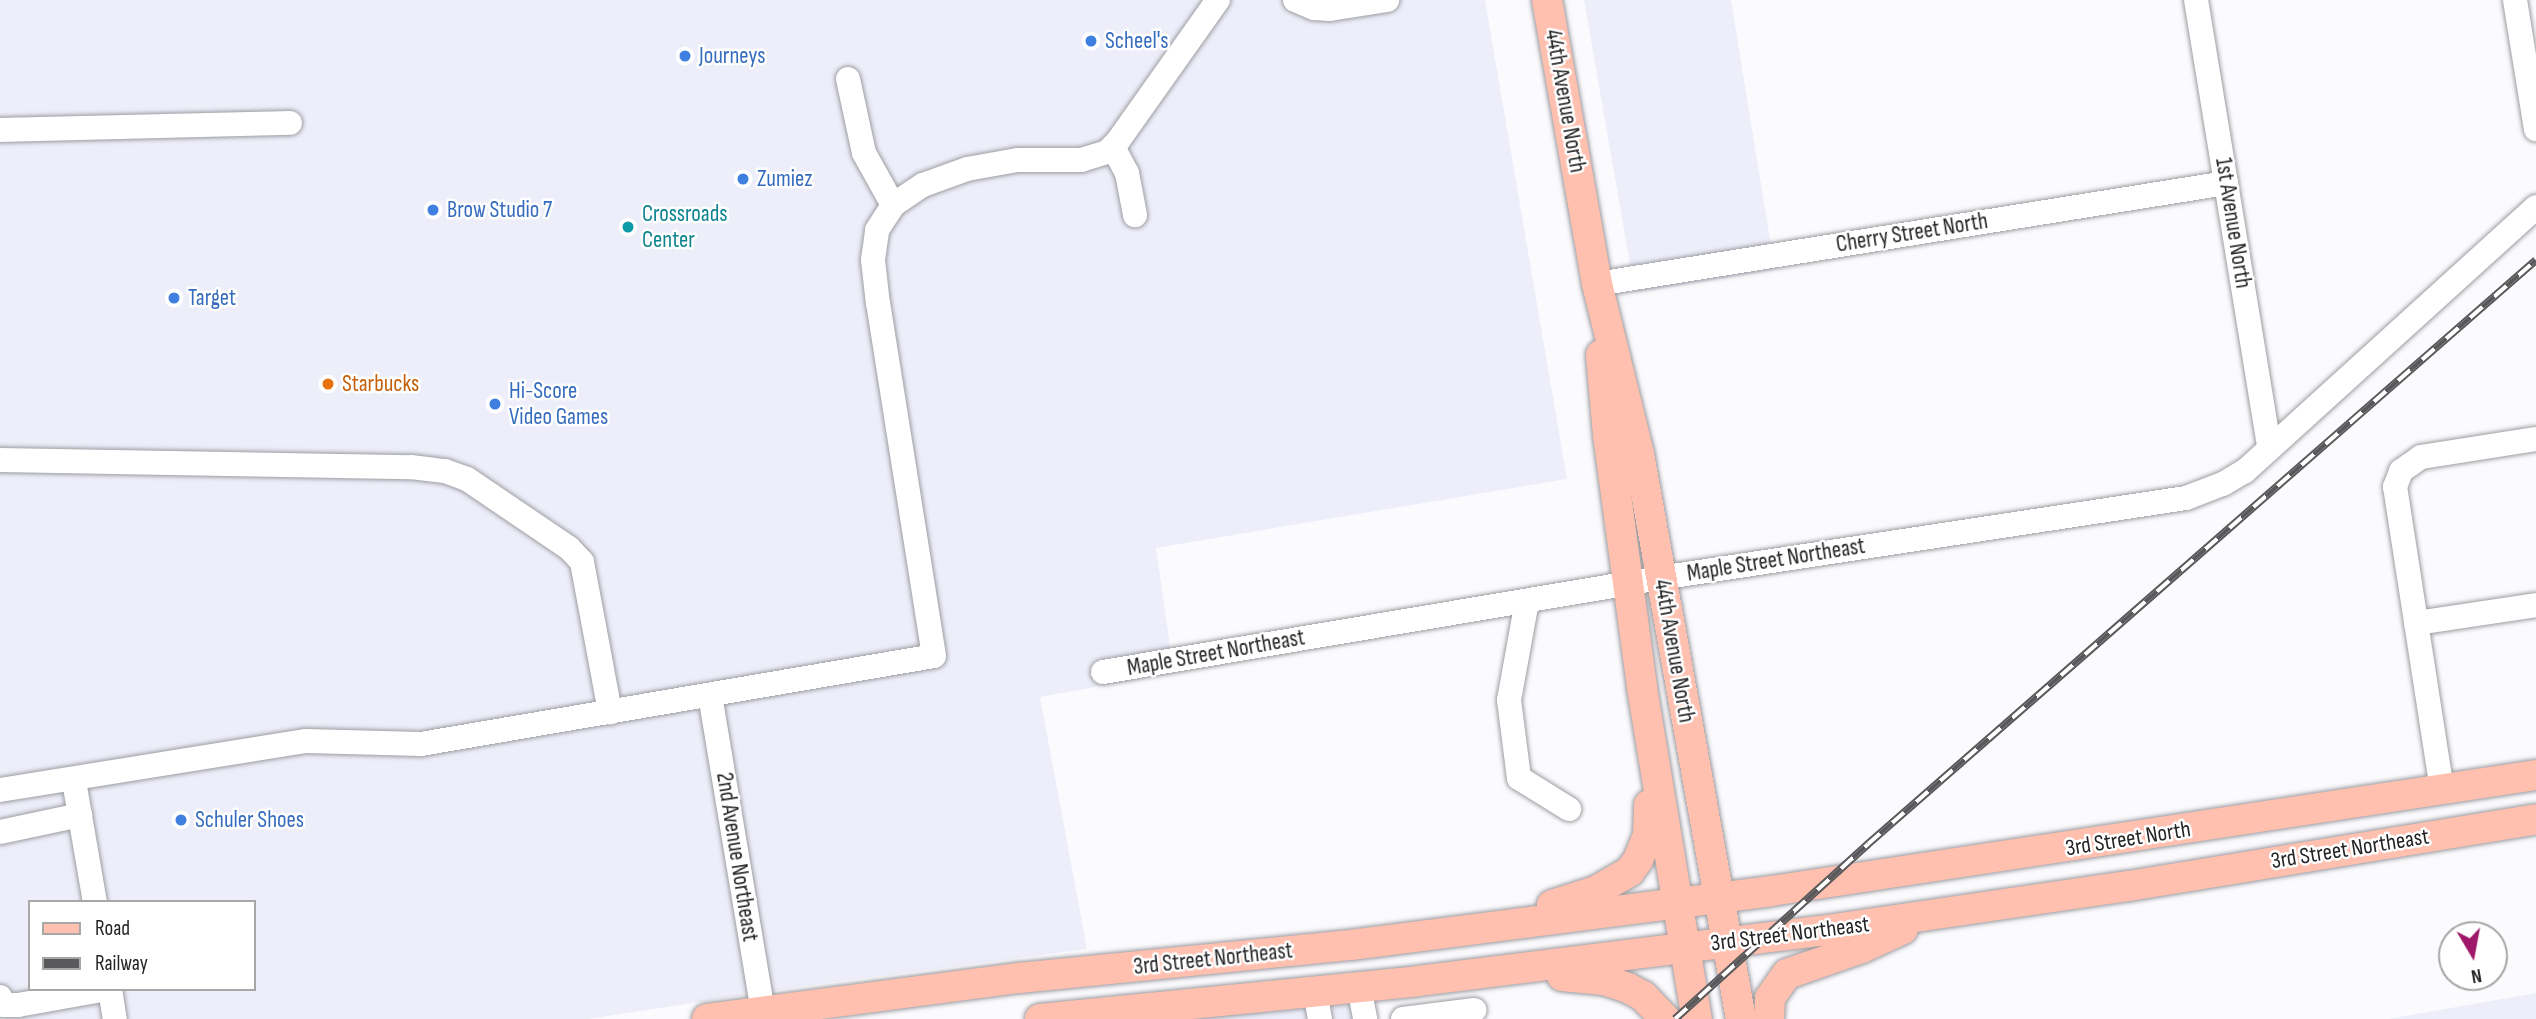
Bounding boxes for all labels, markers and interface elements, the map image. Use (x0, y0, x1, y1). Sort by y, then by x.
place label: Scheel's (1105, 27, 1169, 55)
street label: 44th Avenue North (1539, 27, 1591, 175)
marker: Scheel's (1083, 33, 1099, 49)
place label: Journeys (699, 42, 766, 70)
marker: Journeys (677, 48, 693, 64)
street label: 1st Avenue North (2209, 156, 2257, 290)
place label: Zumiez (757, 165, 812, 193)
marker: Zumiez (735, 171, 751, 187)
place label: Brow Studio 7 (447, 196, 552, 224)
place label: Crossroads Center (642, 200, 728, 254)
marker: Brow Studio 7 (425, 202, 441, 218)
street label: Cherry Street North (1834, 207, 1990, 259)
marker: Crossroads Center (620, 219, 636, 235)
place label: Target (188, 284, 236, 312)
marker: Target (166, 290, 182, 306)
place label: Starbucks (342, 370, 419, 398)
marker: Starbucks (320, 376, 336, 392)
place label: Hi-Score Video Games (509, 377, 608, 431)
marker: Hi-Score Video Games (487, 396, 503, 412)
street label: Maple Street Northeast (1685, 532, 1867, 588)
street label: 44th Avenue North (1648, 577, 1700, 725)
street label: Maple Street Northeast (1125, 624, 1307, 682)
street label: 2nd Avenue Northeast (710, 770, 764, 944)
place label: Schuler Shoes (195, 806, 304, 834)
marker: Schuler Shoes (173, 812, 189, 828)
street label: 3rd Street North (2063, 815, 2193, 863)
street label: 3rd Street Northeast (2269, 823, 2431, 875)
legend (28, 900, 256, 991)
street label: 3rd Street Northeast (1709, 911, 1871, 957)
text: Road (95, 916, 130, 941)
north arrow (2438, 921, 2508, 991)
street label: 3rd Street Northeast (1132, 937, 1294, 981)
text: Railway (95, 951, 148, 976)
text: N (2469, 963, 2483, 987)

